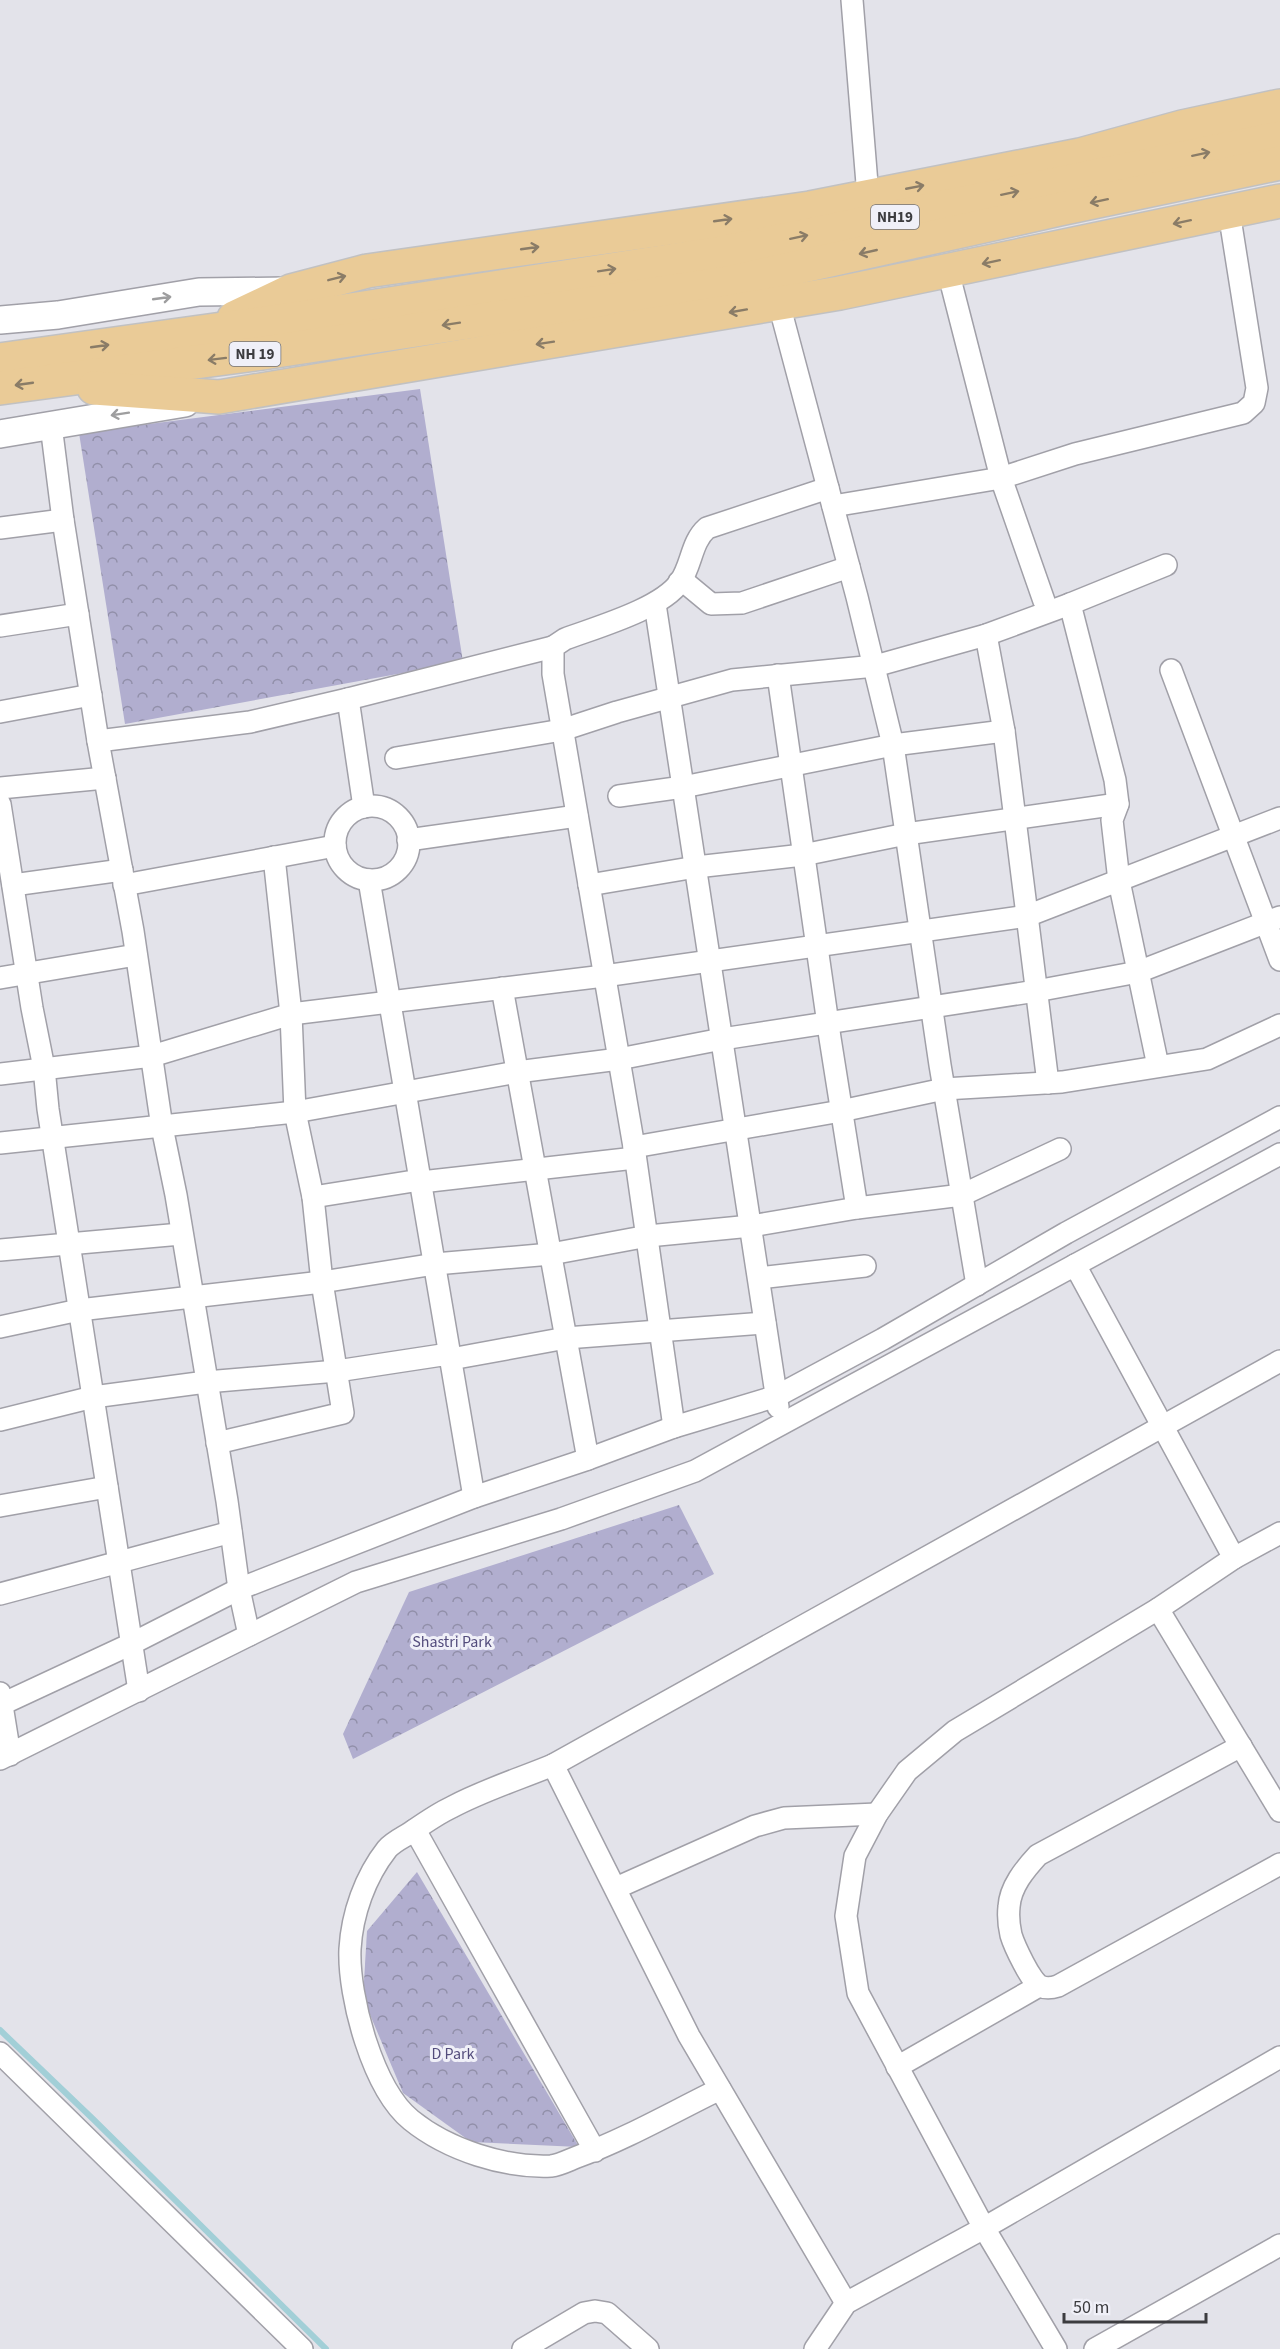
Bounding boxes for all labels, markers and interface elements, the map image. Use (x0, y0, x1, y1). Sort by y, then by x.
one-way arrow (1191, 148, 1210, 159)
one-way arrow (905, 181, 924, 192)
one-way arrow (1000, 187, 1019, 198)
one-way arrow (1090, 196, 1110, 207)
road number: NH19 (871, 205, 919, 229)
one-way arrow (712, 215, 732, 226)
one-way arrow (1172, 217, 1192, 228)
one-way arrow (788, 231, 808, 242)
one-way arrow (519, 242, 539, 253)
one-way arrow (859, 246, 878, 258)
one-way arrow (982, 257, 1001, 268)
one-way arrow (596, 265, 616, 276)
one-way arrow (327, 272, 346, 284)
one-way arrow (151, 292, 171, 303)
one-way arrow (728, 306, 748, 317)
one-way arrow (442, 319, 462, 330)
one-way arrow (536, 338, 556, 349)
one-way arrow (89, 341, 109, 352)
road number: NH 19 (230, 342, 280, 366)
one-way arrow (208, 353, 227, 364)
one-way arrow (14, 379, 34, 390)
one-way arrow (111, 408, 130, 419)
park label: Shastri Park (412, 1631, 492, 1653)
park label: D Park (432, 2043, 475, 2065)
scale bar (1064, 2286, 1206, 2324)
text: 50 m (1073, 2295, 1109, 2320)

